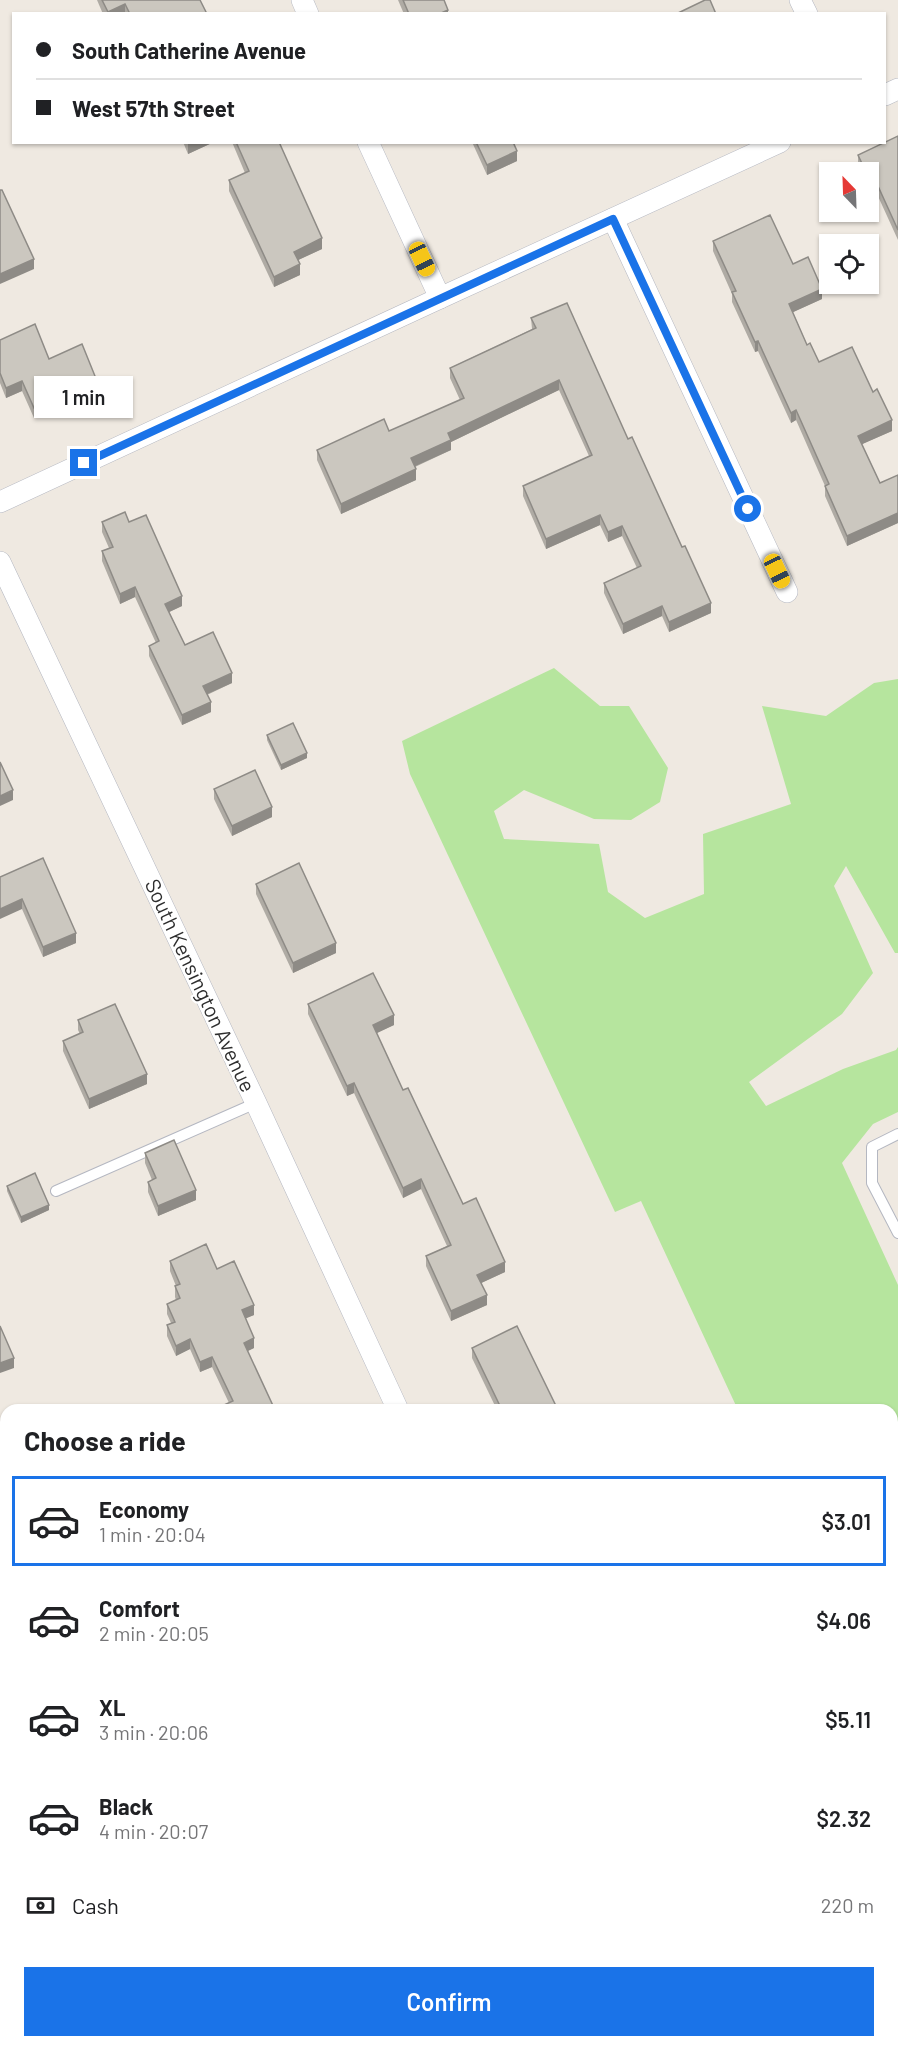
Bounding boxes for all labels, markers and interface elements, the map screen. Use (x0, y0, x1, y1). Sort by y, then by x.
text: South Catherine Avenue (72, 37, 306, 63)
text: West 57th Street (72, 95, 235, 121)
north arrow (819, 162, 879, 222)
map controls (819, 162, 879, 294)
button: locate (819, 234, 879, 294)
car (406, 239, 438, 279)
callout: 1 min (34, 376, 134, 418)
text: 1 min (62, 385, 105, 409)
route end (70, 449, 97, 476)
route start (734, 495, 761, 522)
car (761, 551, 793, 591)
street label: South Kensington Avenue (141, 874, 261, 1096)
text: Choose a ride (24, 1424, 186, 1456)
icon: car (27, 1494, 81, 1548)
text: Economy (99, 1496, 189, 1522)
text: $3.01 (822, 1508, 871, 1534)
text: 1 min · 20:04 (99, 1522, 206, 1546)
icon: car (27, 1593, 81, 1647)
text: Comfort (99, 1595, 180, 1621)
text: $4.06 (816, 1607, 871, 1633)
text: 2 min · 20:05 (99, 1621, 209, 1645)
icon: car (27, 1692, 81, 1746)
text: XL (99, 1694, 125, 1720)
text: $5.11 (825, 1706, 871, 1732)
text: 3 min · 20:06 (99, 1720, 208, 1744)
icon: car (27, 1791, 81, 1845)
text: Black (99, 1793, 153, 1819)
text: $2.32 (817, 1805, 871, 1831)
text: 4 min · 20:07 (99, 1819, 208, 1843)
icon: cash (24, 1889, 57, 1922)
text: Cash (72, 1892, 119, 1918)
text: 220 m (821, 1893, 874, 1917)
button: Confirm (24, 1967, 874, 2036)

